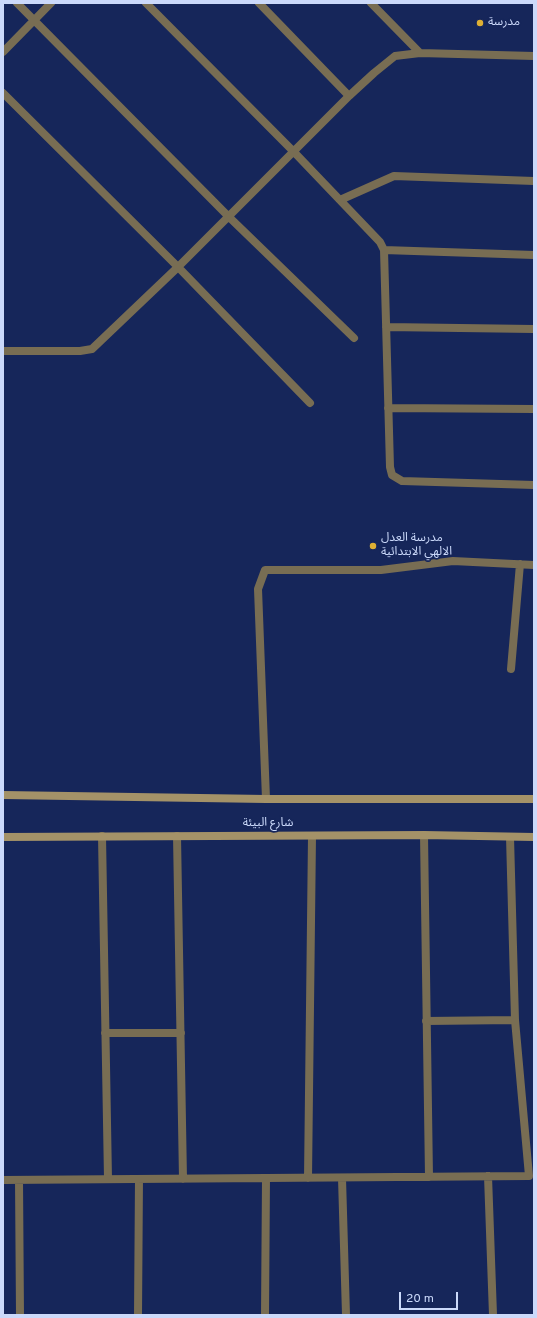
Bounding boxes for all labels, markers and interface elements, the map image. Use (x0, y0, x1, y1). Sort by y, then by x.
place label: مدرسة (488, 16, 520, 30)
marker: مدرسة (475, 18, 485, 28)
place label: مدرسة العدل الالهي الابتدائية (381, 532, 452, 560)
marker: مدرسة العدل الالهي الابتدائية (368, 541, 378, 551)
street label: شارع البيئة (243, 817, 293, 831)
scale bar (401, 1284, 460, 1310)
text: 20 m (406, 1291, 434, 1307)

